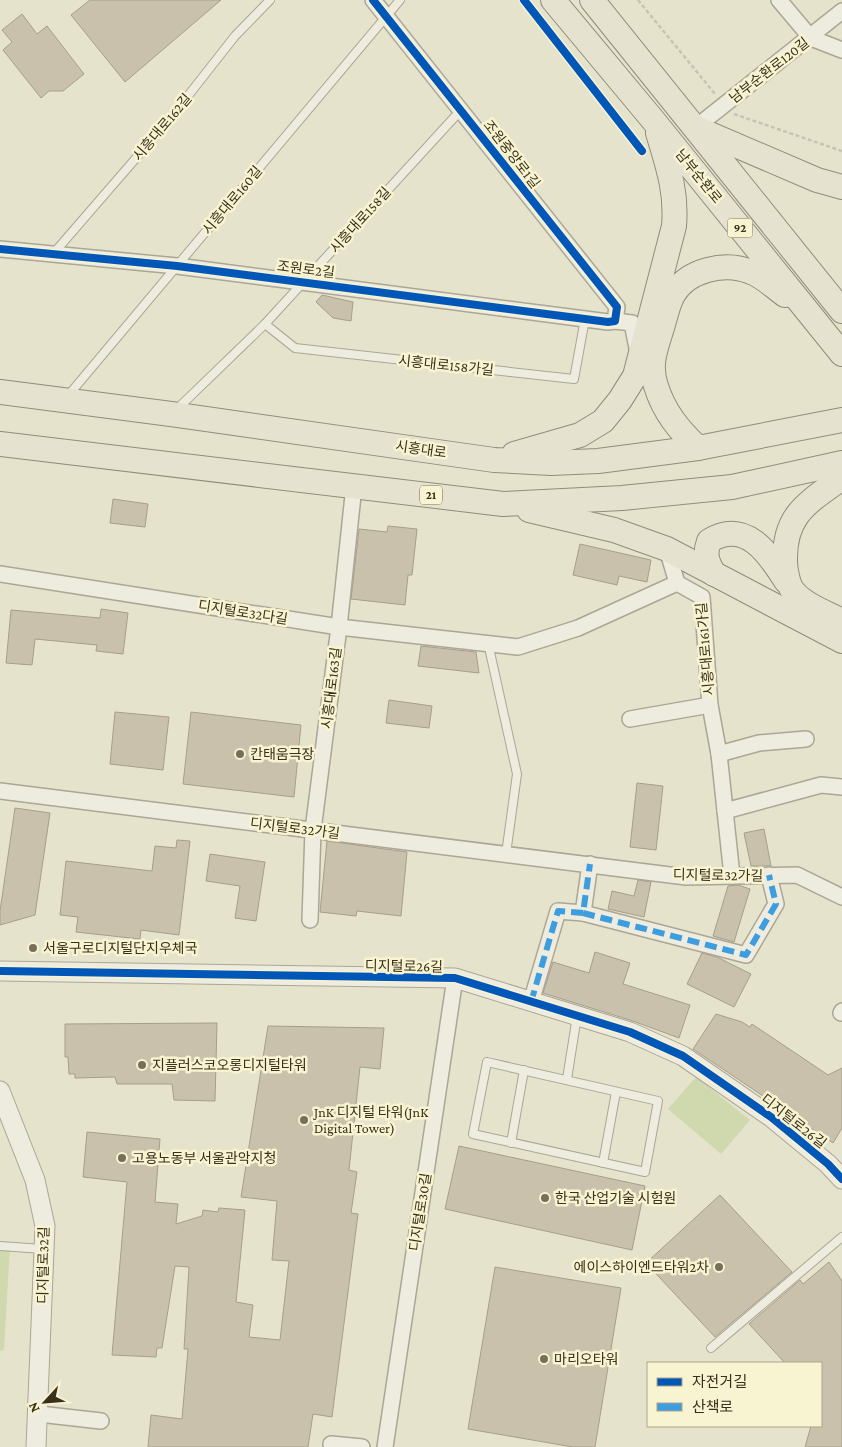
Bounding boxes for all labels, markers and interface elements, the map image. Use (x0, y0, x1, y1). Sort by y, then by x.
street label: 남부순환로120길 (726, 34, 812, 106)
street label: 시흥대로162길 (129, 90, 195, 164)
street label: 조원중앙로1길 (480, 117, 544, 191)
street label: 남부순환로 (673, 146, 726, 206)
street label: 시흥대로160길 (199, 163, 265, 237)
street label: 시흥대로158길 (326, 184, 394, 256)
road number: 92 (728, 218, 752, 238)
street label: 조원로2길 (276, 258, 336, 280)
street label: 시흥대로158가길 (397, 352, 495, 378)
street label: 시흥대로 (394, 437, 448, 461)
road number: 21 (420, 486, 442, 504)
street label: 디지털로32다길 (197, 597, 289, 627)
street label: 시흥대로161가길 (693, 602, 717, 696)
street label: 시흥대로163길 (318, 646, 344, 730)
place label: 칸태움극장 (250, 746, 315, 762)
marker: 칸태움극장 (234, 748, 246, 760)
street label: 디지털로32가길 (249, 815, 341, 841)
street label: 디지털로32가길 (673, 866, 763, 884)
place label: 서울구로디지털단지우체국 (43, 940, 198, 956)
marker: 서울구로디지털단지우체국 (27, 942, 39, 954)
street label: 디지털로26길 (365, 957, 443, 975)
place label: 지플러스코오롱디지털타워 (152, 1057, 307, 1073)
marker: 지플러스코오롱디지털타워 (136, 1059, 148, 1071)
street label: 디지털로26길 (758, 1091, 830, 1151)
place label: JnK 디지털 타워(JnK Digital Tower) (312, 1104, 429, 1137)
marker: JnK 디지털 타워(JnK Digital Tower) (298, 1114, 310, 1126)
place label: 고용노동부 서울관악지청 (132, 1150, 276, 1166)
marker: 고용노동부 서울관악지청 (116, 1152, 128, 1164)
street label: 디지털로30길 (406, 1172, 434, 1252)
place label: 한국 산업기술 시험원 (555, 1190, 676, 1206)
marker: 한국 산업기술 시험원 (539, 1192, 551, 1204)
street label: 디지털로32길 (34, 1226, 52, 1304)
place label: 에이스하이엔드타워2차 (574, 1259, 709, 1275)
marker: 에이스하이엔드타워2차 (713, 1261, 725, 1273)
place label: 마리오타워 (554, 1351, 618, 1367)
marker: 마리오타워 (538, 1353, 550, 1365)
legend (647, 1362, 822, 1427)
text: 자전거길 (692, 1374, 747, 1390)
north arrow (20, 1377, 70, 1427)
text: N (24, 1399, 43, 1415)
text: 산책로 (692, 1399, 733, 1415)

